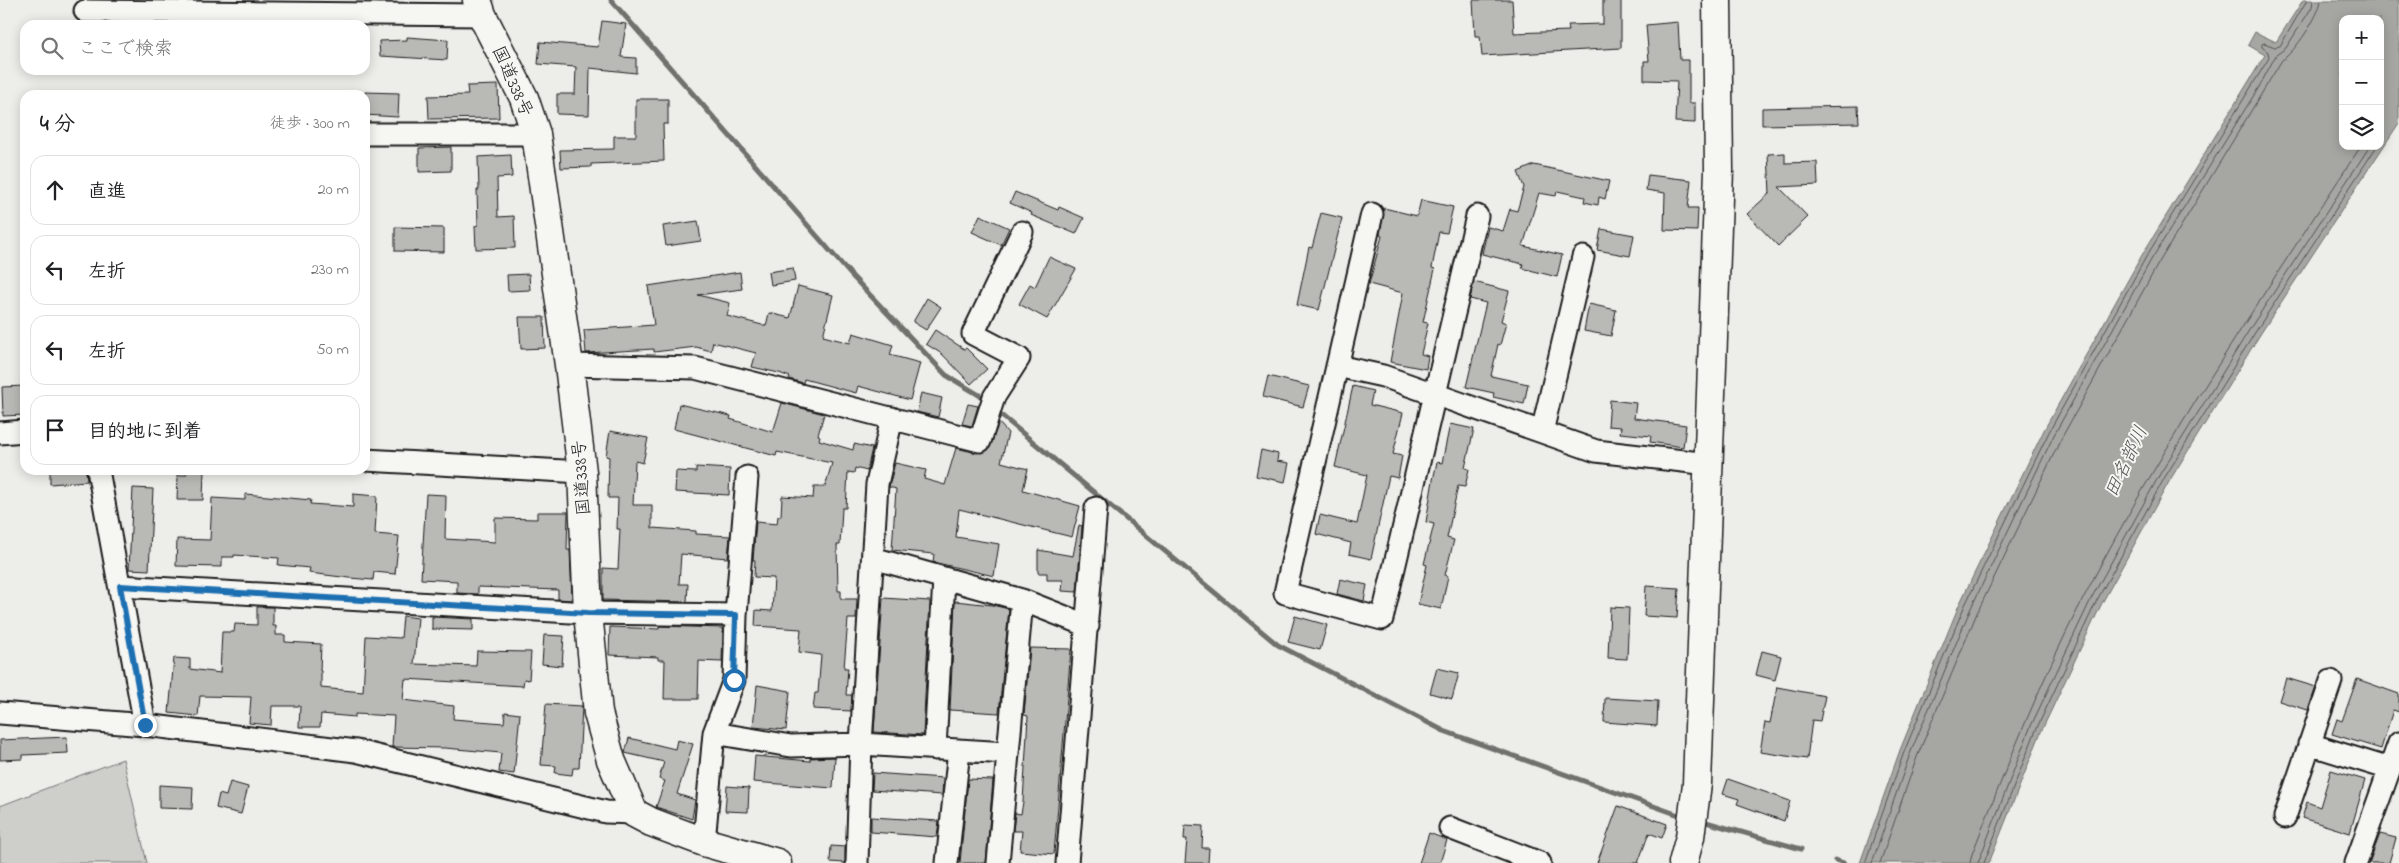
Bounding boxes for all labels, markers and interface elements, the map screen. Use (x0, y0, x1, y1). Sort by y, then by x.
map controls (2339, 15, 2384, 150)
button: + (2339, 15, 2384, 60)
search box (20, 20, 370, 75)
icon: search (38, 34, 66, 62)
text: ここで検索 (78, 36, 173, 63)
street label: 国道338号 (484, 42, 538, 122)
button: − (2339, 60, 2384, 105)
button: layers (2339, 105, 2384, 150)
text: 4 分 (40, 110, 75, 140)
text: 徒歩 · 300 m (270, 112, 350, 136)
icon: ahead (41, 176, 69, 204)
text: 20 m (318, 178, 349, 202)
text: 直進 (88, 179, 126, 206)
icon: left (41, 256, 69, 284)
text: 230 m (311, 258, 349, 282)
text: 左折 (88, 259, 126, 286)
icon: left (41, 336, 69, 364)
text: 50 m (317, 338, 349, 362)
text: 左折 (88, 339, 126, 366)
icon: arrive (41, 416, 69, 444)
text: 目的地に到着 (88, 419, 202, 446)
water label: 田名部川 (2099, 422, 2156, 502)
street label: 国道338号 (567, 439, 599, 516)
route start (723, 669, 746, 692)
route end (134, 714, 157, 737)

